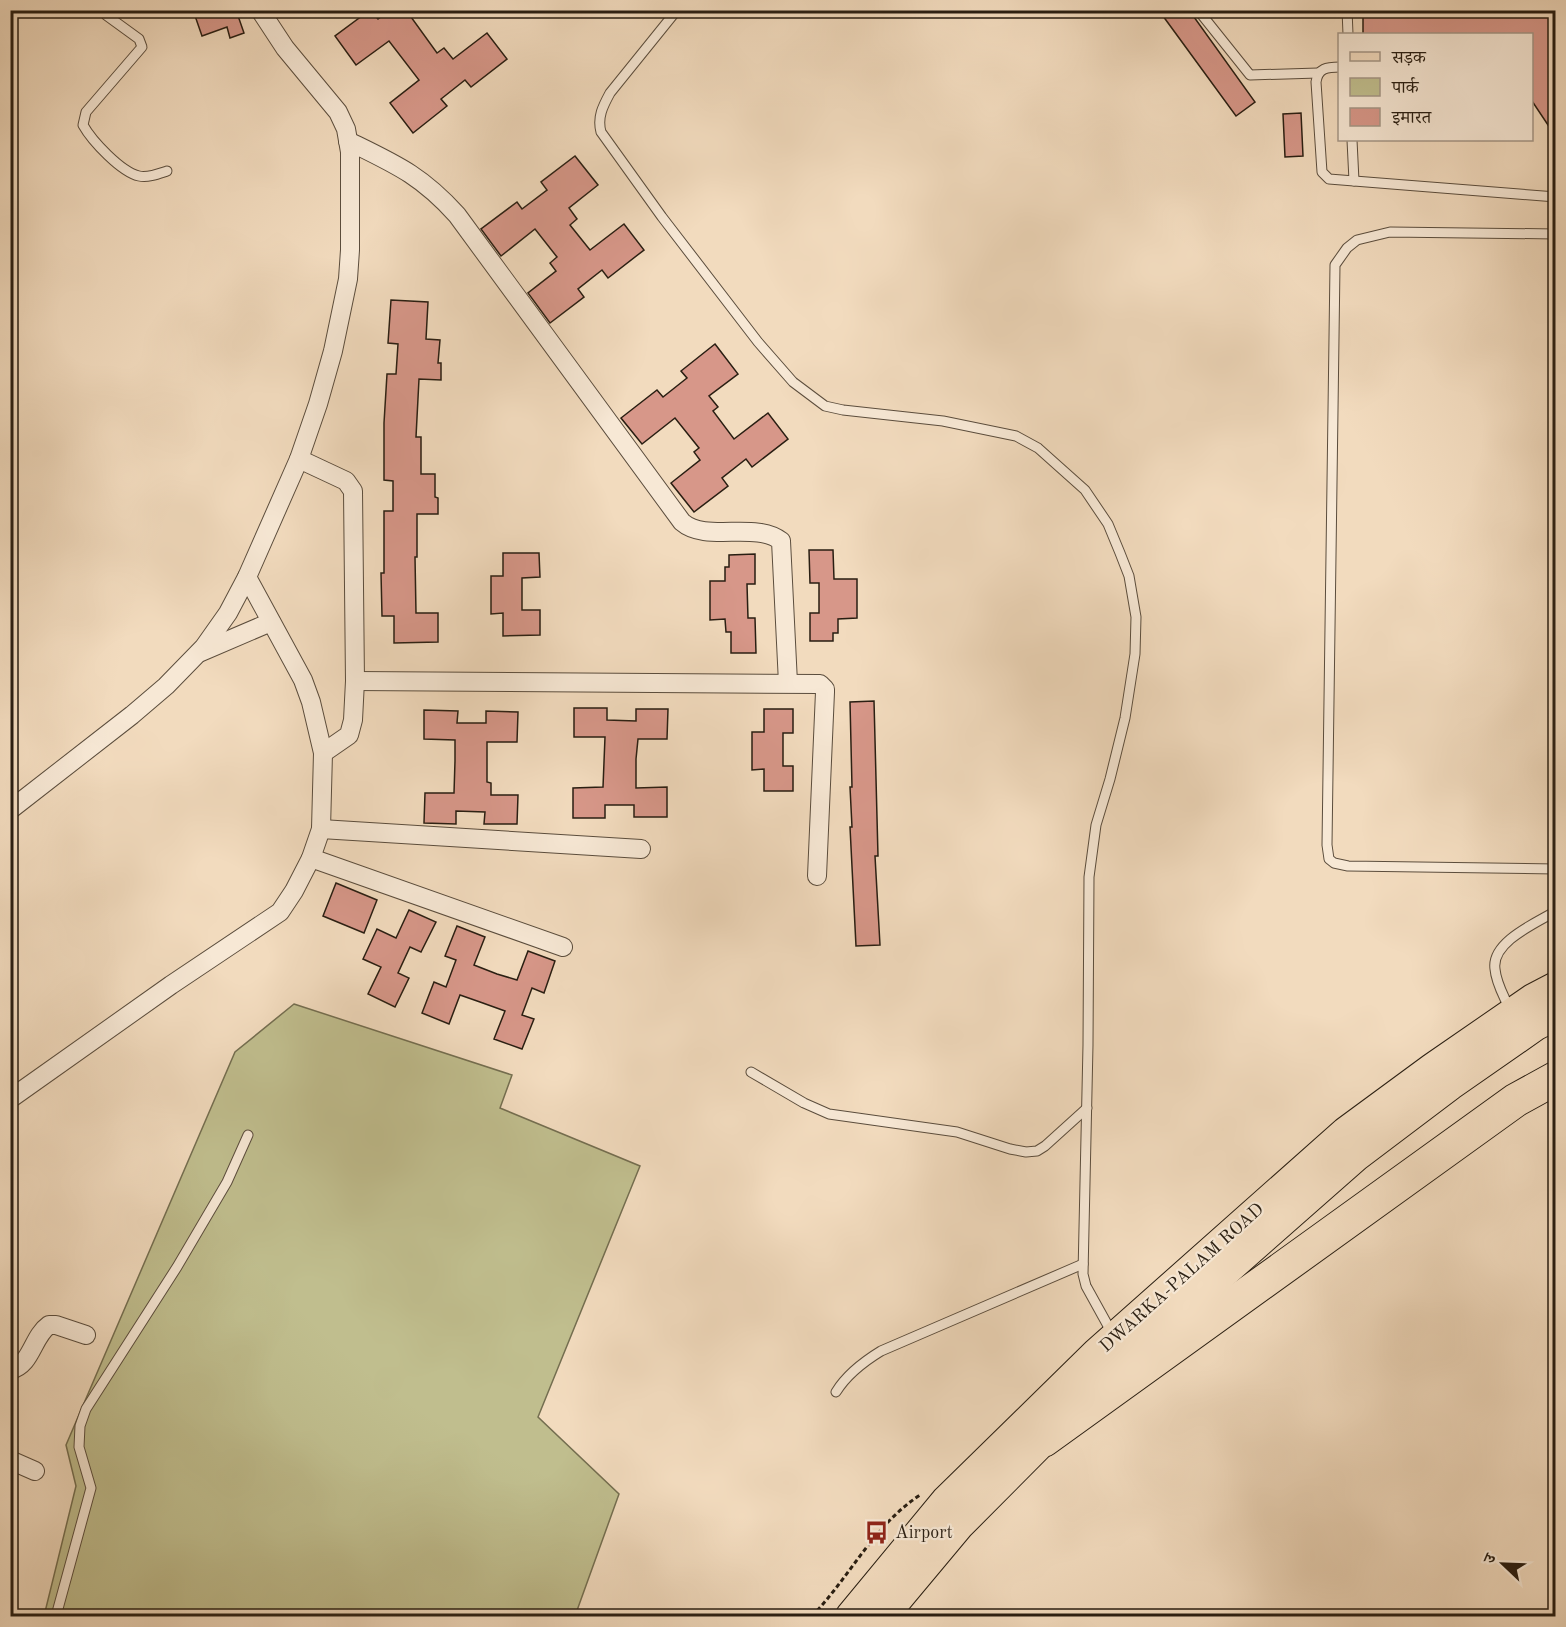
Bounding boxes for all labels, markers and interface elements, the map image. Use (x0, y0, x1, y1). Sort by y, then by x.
legend (1338, 33, 1533, 141)
text: सड़क (1391, 49, 1427, 67)
text: पार्क (1391, 77, 1420, 97)
text: इमारत (1391, 109, 1432, 127)
street label: DWARKA-PALAM ROAD (1097, 1200, 1267, 1356)
bus stop icon: Airport (864, 1520, 890, 1546)
place label: Airport (895, 1524, 953, 1542)
north arrow (1473, 1534, 1533, 1594)
text: उ (1482, 1550, 1501, 1567)

